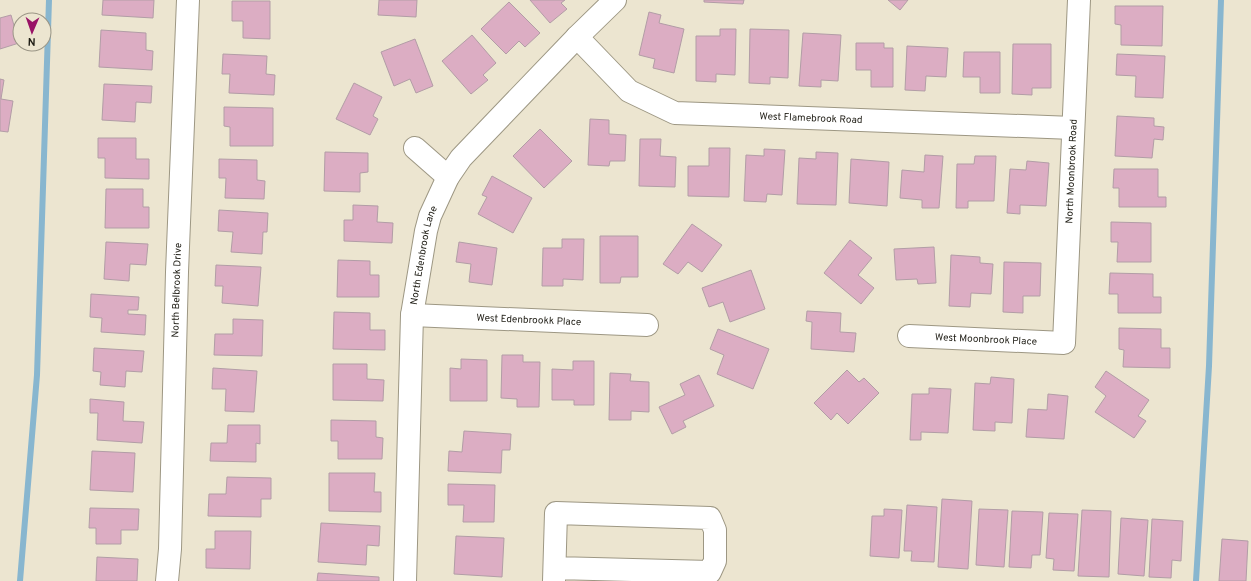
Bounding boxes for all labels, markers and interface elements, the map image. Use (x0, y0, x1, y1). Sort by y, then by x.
north arrow (12, 12, 52, 52)
text: N (27, 34, 36, 48)
street label: West Flamebrook Road (759, 110, 863, 127)
street label: North Moonbrook Road (1063, 119, 1080, 224)
street label: North Edenbrook Lane (407, 204, 440, 306)
street label: North Belbrook Drive (169, 243, 185, 338)
street label: West Edenbrookk Place (476, 311, 582, 329)
street label: West Moonbrook Place (935, 331, 1037, 348)

